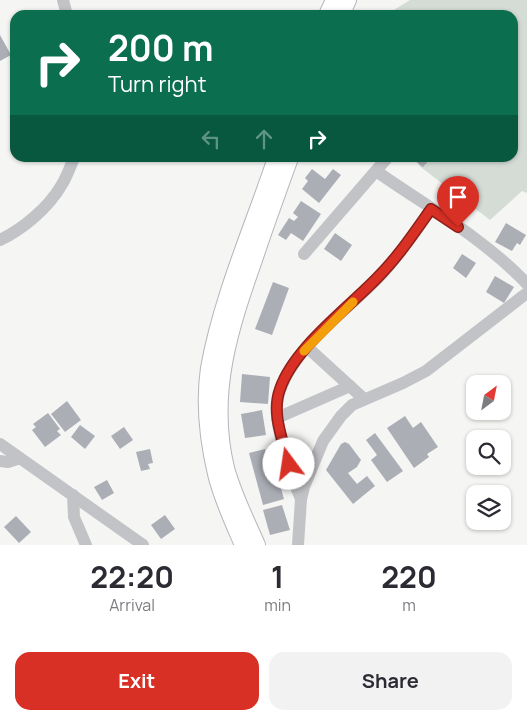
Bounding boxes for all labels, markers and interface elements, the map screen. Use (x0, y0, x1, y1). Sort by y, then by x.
text: 200 m (108, 24, 213, 72)
icon: right (25, 30, 90, 95)
text: Turn right (108, 69, 206, 99)
icon: left (197, 125, 225, 153)
icon: ahead (250, 125, 278, 153)
icon: right (303, 125, 331, 153)
pin (437, 176, 479, 227)
icon: arrive (444, 183, 472, 211)
north arrow (466, 375, 511, 420)
map controls (466, 375, 511, 530)
button: search (466, 430, 511, 475)
position arrow (262, 437, 314, 489)
button: layers (466, 485, 511, 530)
text: 22:20 (90, 556, 174, 597)
text: 1 (271, 556, 284, 597)
text: 220 (381, 556, 437, 597)
text: Arrival (109, 594, 155, 616)
text: min (264, 594, 291, 616)
text: m (402, 594, 416, 616)
button: Exit (15, 652, 259, 710)
button: Share (269, 652, 512, 710)

